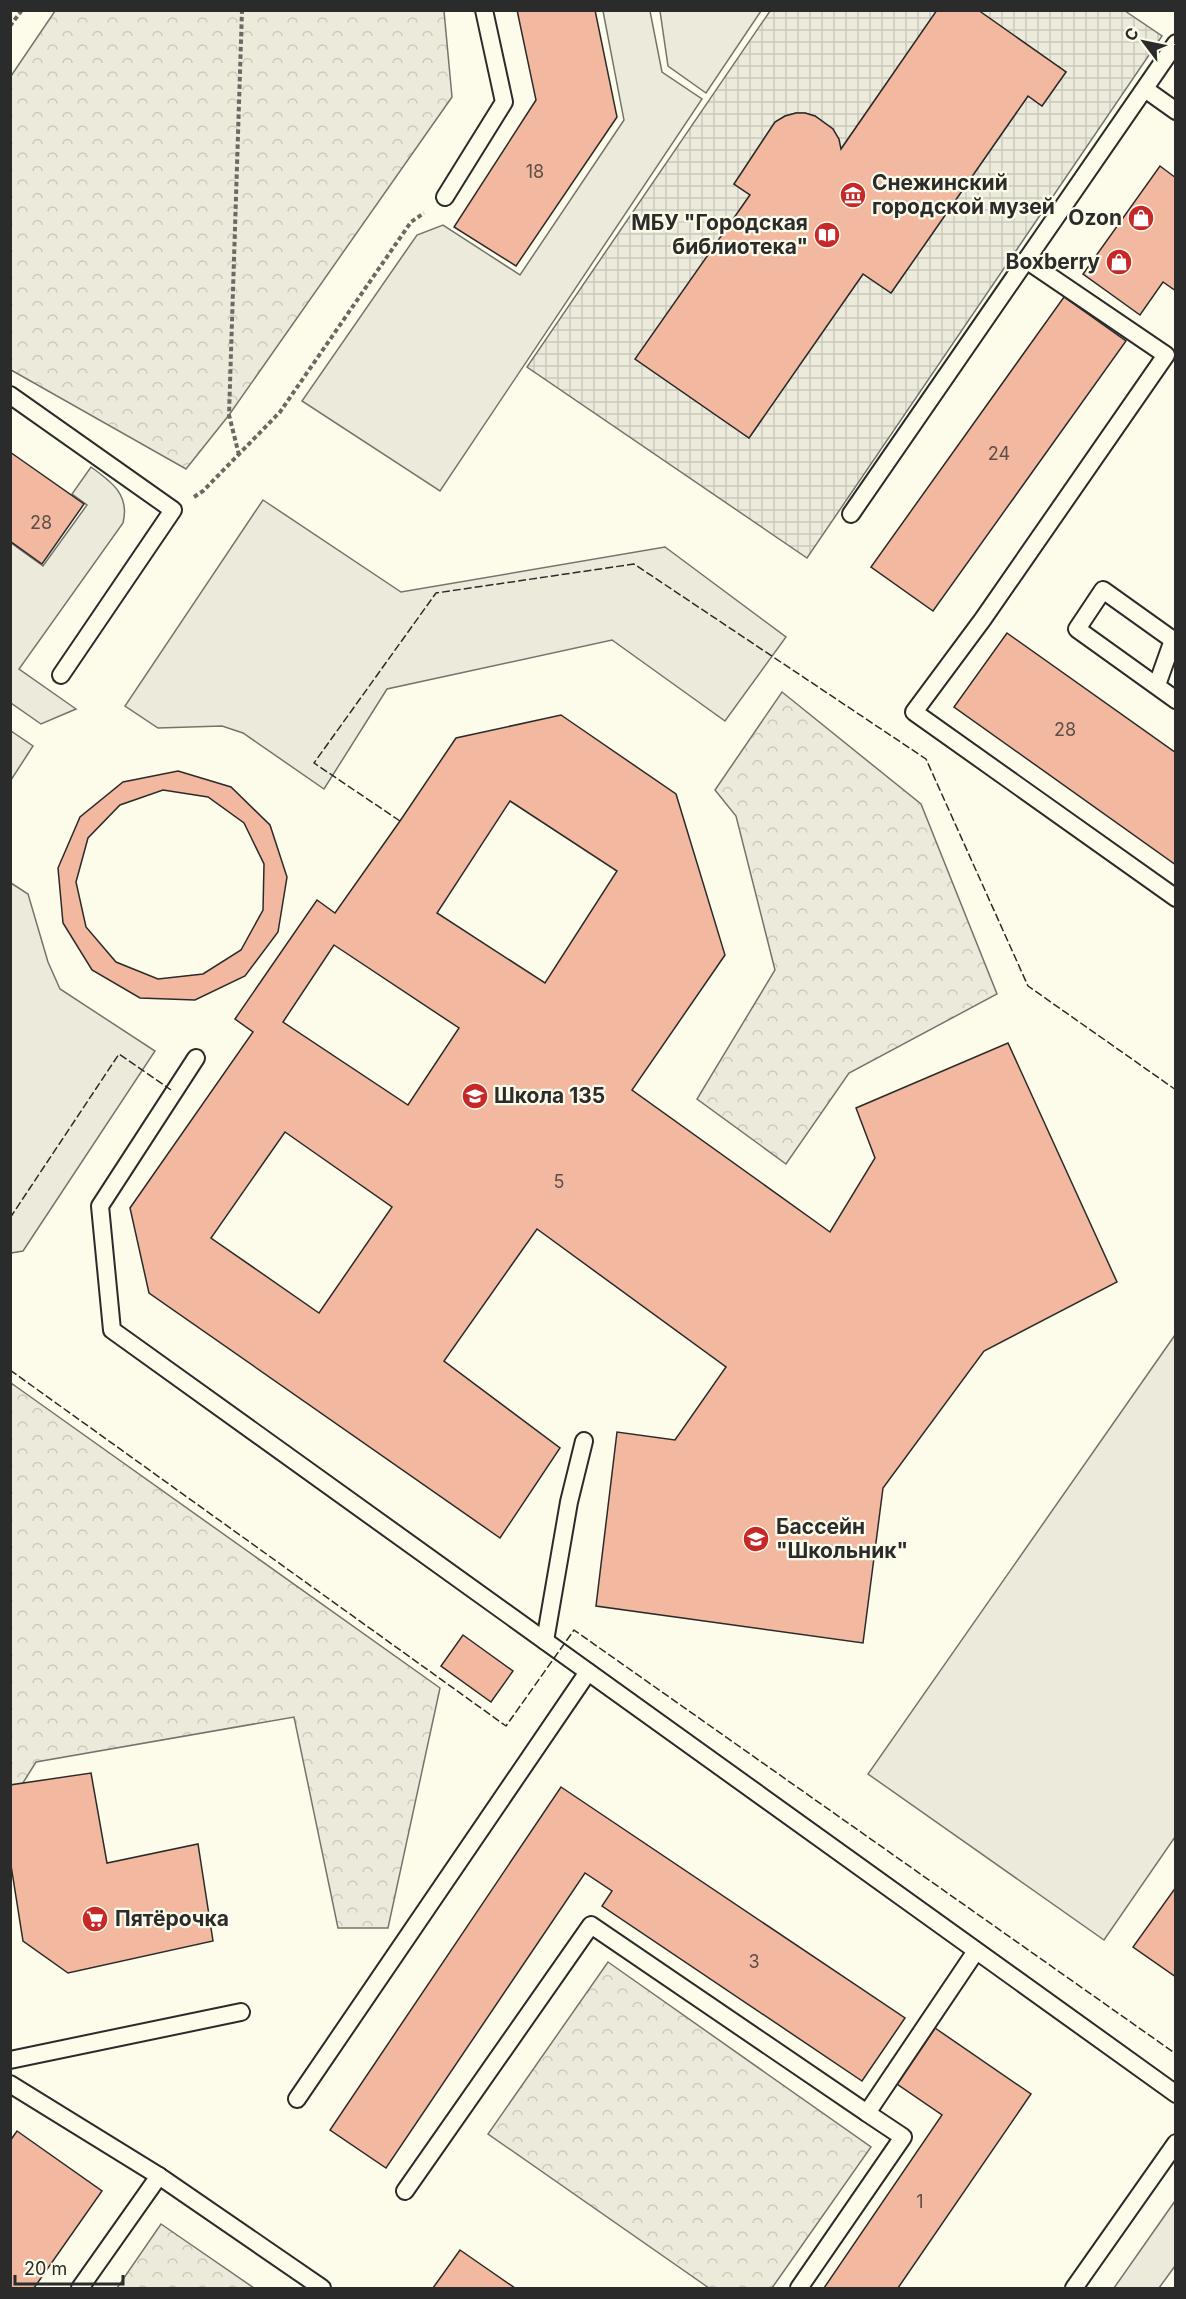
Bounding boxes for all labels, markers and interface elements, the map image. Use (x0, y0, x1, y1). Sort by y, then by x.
north arrow (1114, 12, 1174, 72)
text: С (1120, 24, 1143, 44)
house number: 18 (526, 161, 544, 182)
place label: Снежинский городской музей (872, 170, 1055, 219)
museum icon: Снежинский городской музей (838, 180, 868, 210)
shop icon: Ozon (1126, 203, 1156, 233)
place label: Ozon (1068, 205, 1122, 230)
place label: МБУ "Городская библиотека" (631, 210, 808, 259)
library icon: МБУ "Городская библиотека" (812, 220, 842, 250)
shop icon: Boxberry (1104, 247, 1134, 277)
place label: Boxberry (1005, 249, 1100, 274)
house number: 24 (988, 443, 1010, 464)
house number: 28 (30, 512, 52, 533)
house number: 28 (1054, 719, 1076, 740)
school or university icon: Школа 135 (460, 1081, 490, 1111)
place label: Школа 135 (494, 1083, 605, 1108)
house number: 5 (554, 1171, 564, 1192)
place label: Бассейн "Школьник" (776, 1514, 908, 1563)
school or university icon: Бассейн "Школьник" (741, 1524, 771, 1554)
supermarket icon: Пятёрочка (80, 1904, 110, 1934)
place label: Пятёрочка (115, 1906, 229, 1931)
house number: 3 (748, 1951, 760, 1972)
house number: 1 (916, 2191, 924, 2212)
scale bar (15, 2248, 123, 2286)
text: 20 m (24, 2258, 67, 2279)

